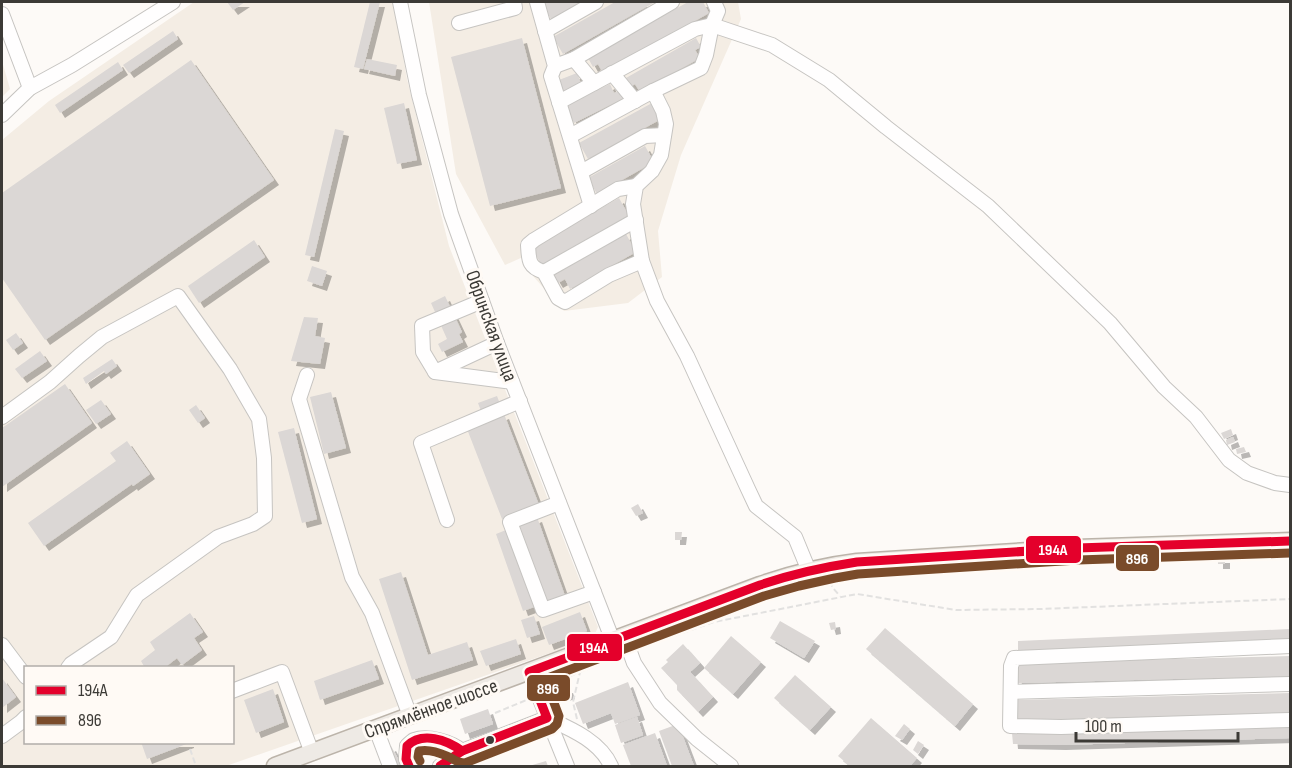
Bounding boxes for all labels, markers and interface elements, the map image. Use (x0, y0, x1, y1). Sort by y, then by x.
street label: Обринская улица (460, 267, 522, 385)
line badge: 194А (1025, 535, 1082, 564)
text: 194А (1039, 541, 1068, 560)
line badge: 896 (1115, 544, 1160, 572)
text: 896 (1126, 550, 1148, 569)
line badge: 194А (566, 633, 623, 662)
text: 194А (580, 639, 609, 658)
legend (24, 666, 234, 744)
street label: Спрямлённое шоссе (361, 674, 501, 744)
line badge: 896 (526, 674, 571, 702)
text: 194А (78, 680, 108, 701)
text: 896 (537, 680, 559, 699)
scale bar (1076, 705, 1238, 743)
text: 896 (78, 710, 102, 731)
text: 100 m (1085, 716, 1122, 737)
unlabelled marker (484, 734, 496, 746)

